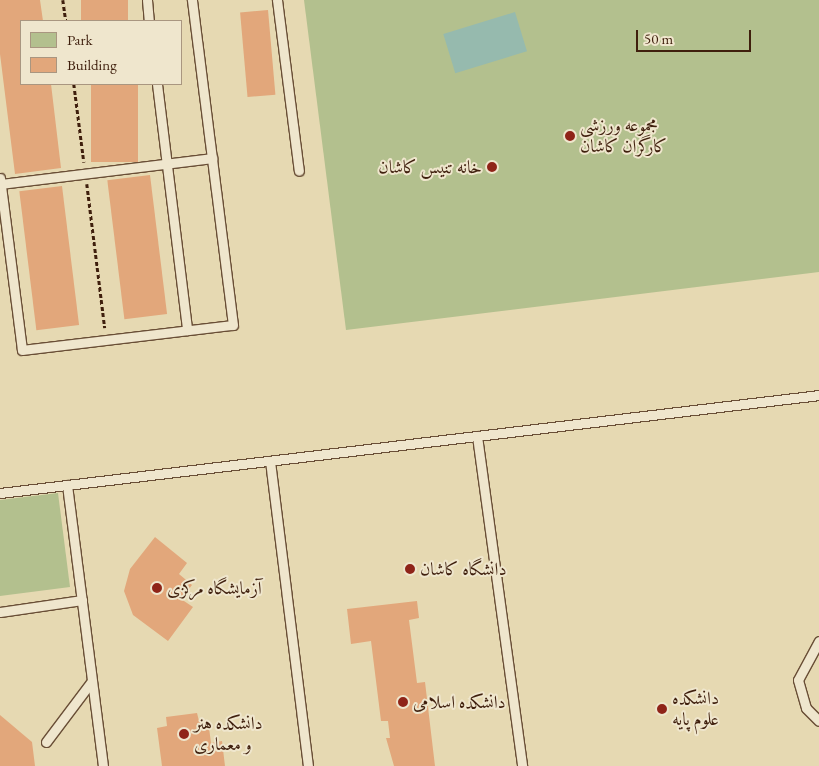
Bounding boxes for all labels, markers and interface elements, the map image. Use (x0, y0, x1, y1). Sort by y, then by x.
legend (20, 20, 182, 85)
scale bar (639, 20, 754, 52)
text: 50 m (644, 29, 673, 48)
text: Park (67, 30, 93, 49)
text: Building (67, 55, 117, 74)
place label: مجموعه ورزشی کارگران کاشان (580, 115, 667, 158)
marker: مجموعه ورزشی کارگران کاشان (564, 130, 576, 142)
place label: خانه تنیس کاشان (378, 156, 482, 178)
marker: خانه تنیس کاشان (486, 161, 498, 173)
place label: دانشگاه کاشان (420, 558, 507, 580)
marker: دانشگاه کاشان (404, 563, 416, 575)
place label: آزمایشگاه مرکزی (167, 577, 262, 599)
marker: آزمایشگاه مرکزی (151, 582, 163, 594)
place label: دانشکده علوم پایه (672, 688, 719, 731)
place label: دانشکده اسلامی (413, 691, 506, 713)
marker: دانشکده اسلامی (397, 696, 409, 708)
marker: دانشکده علوم پایه (656, 703, 668, 715)
place label: دانشکده هنر و معماری (194, 713, 263, 756)
marker: دانشکده هنر و معماری (178, 728, 190, 740)

